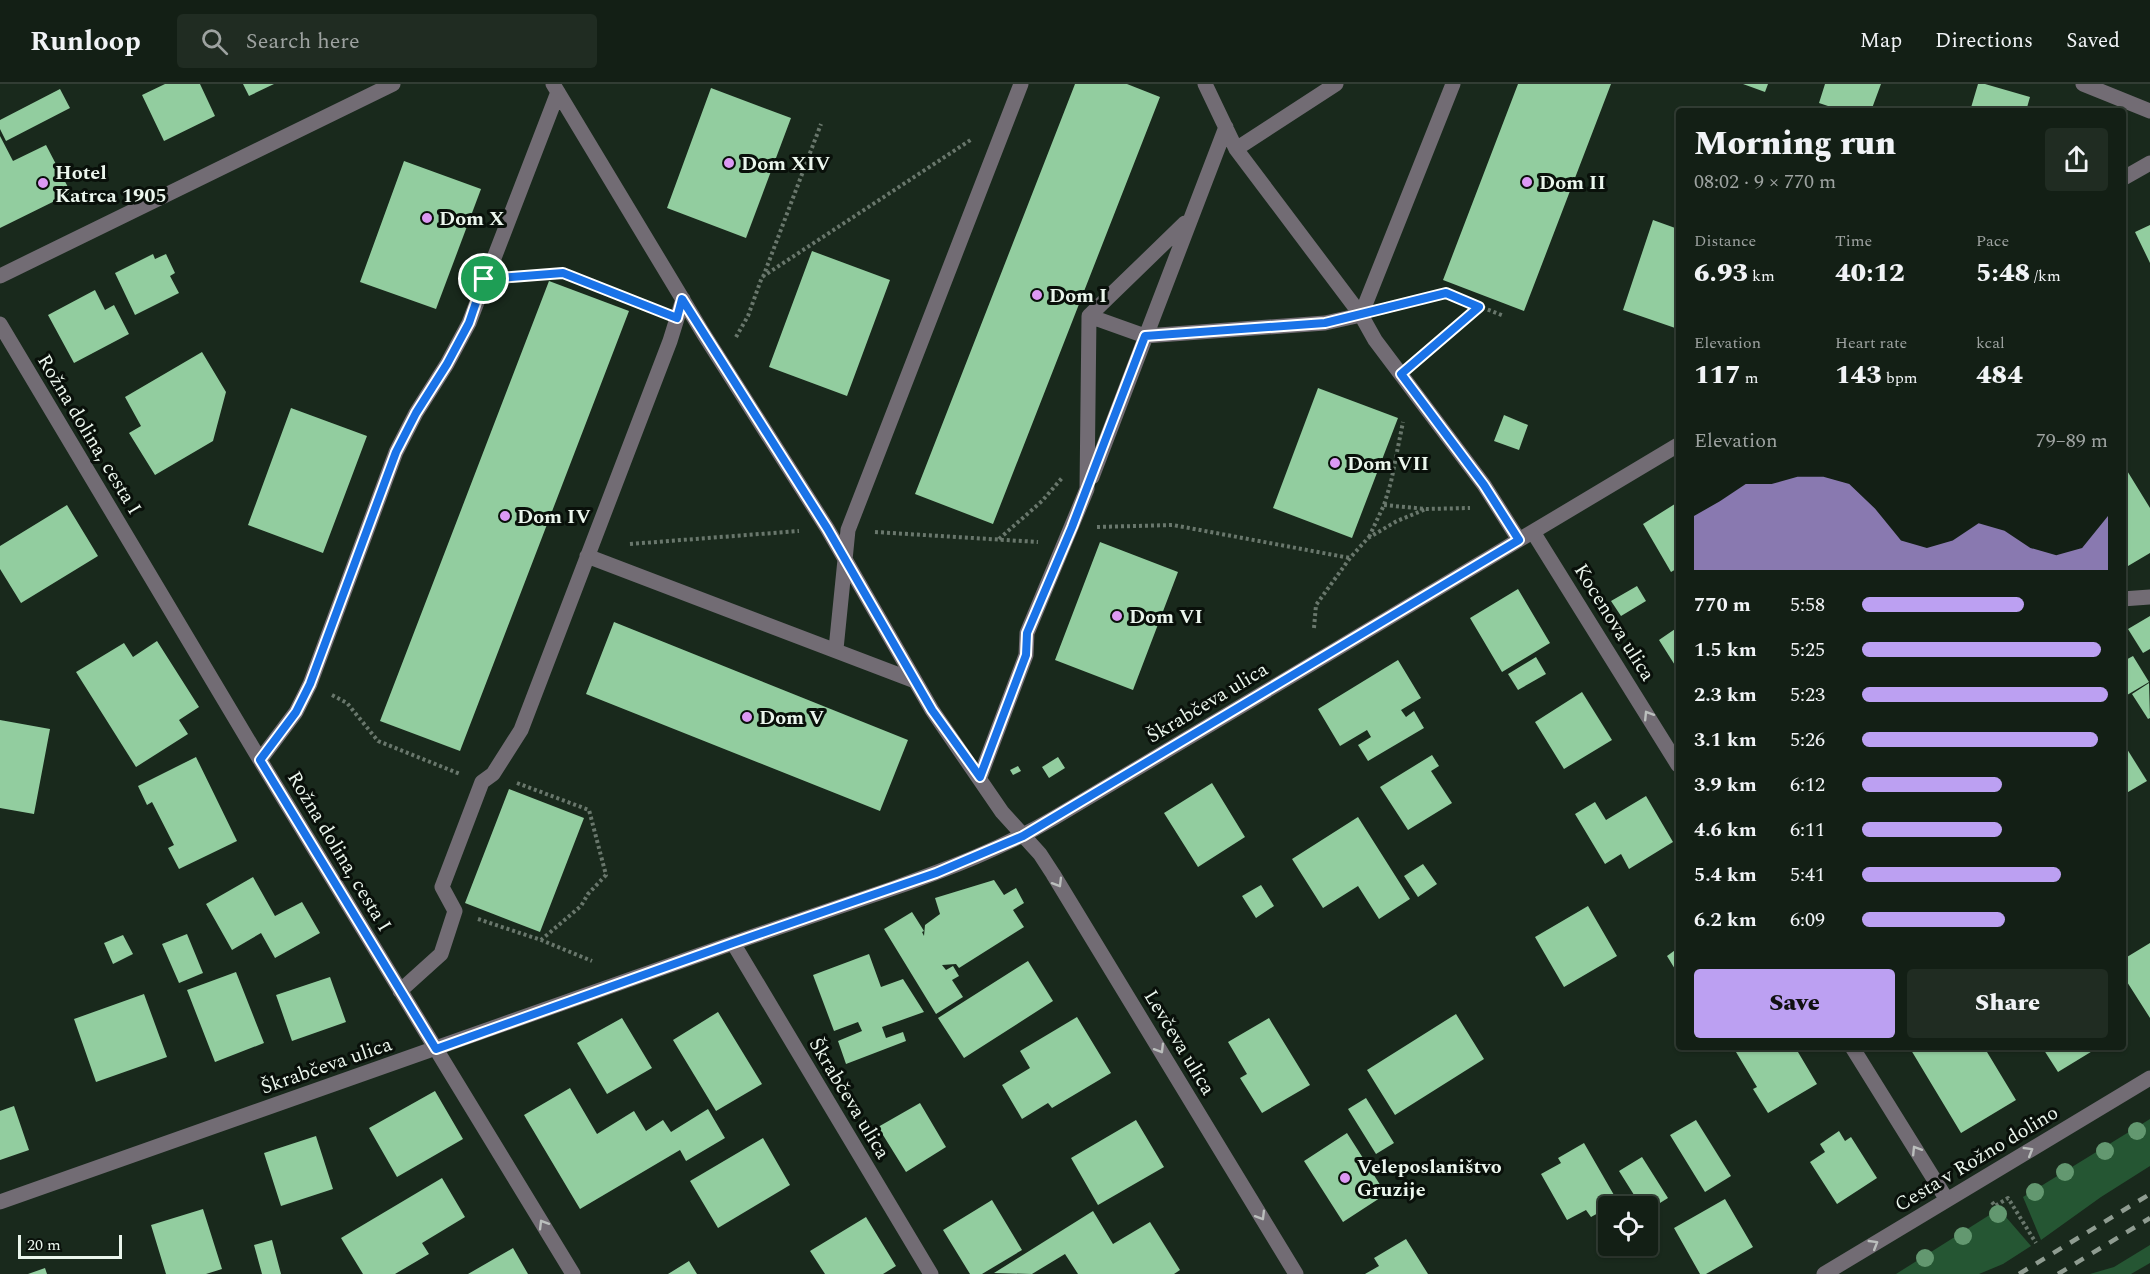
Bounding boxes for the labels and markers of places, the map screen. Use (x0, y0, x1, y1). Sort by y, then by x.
place label: Dom XIV (741, 149, 830, 179)
marker: Dom XIV (722, 156, 736, 170)
place label: Hotel Katrca 1905 (55, 158, 167, 211)
place label: Dom II (1539, 168, 1606, 198)
marker: Dom II (1520, 175, 1534, 189)
marker: Hotel Katrca 1905 (36, 176, 50, 190)
place label: Dom X (439, 204, 505, 234)
marker: Dom X (420, 211, 434, 225)
pin (458, 253, 509, 304)
place label: Dom I (1049, 281, 1107, 311)
marker: Dom I (1030, 288, 1044, 302)
place label: Dom VII (1347, 449, 1429, 479)
marker: Dom VII (1328, 456, 1342, 470)
place label: Dom IV (517, 502, 591, 532)
marker: Dom IV (498, 509, 512, 523)
place label: Dom VI (1129, 602, 1203, 632)
marker: Dom VI (1110, 609, 1124, 623)
place label: Dom V (759, 703, 824, 733)
marker: Dom V (740, 710, 754, 724)
place label: Veleposlaništvo Gruzije (1357, 1152, 1502, 1205)
marker: Veleposlaništvo Gruzije (1338, 1171, 1352, 1185)

